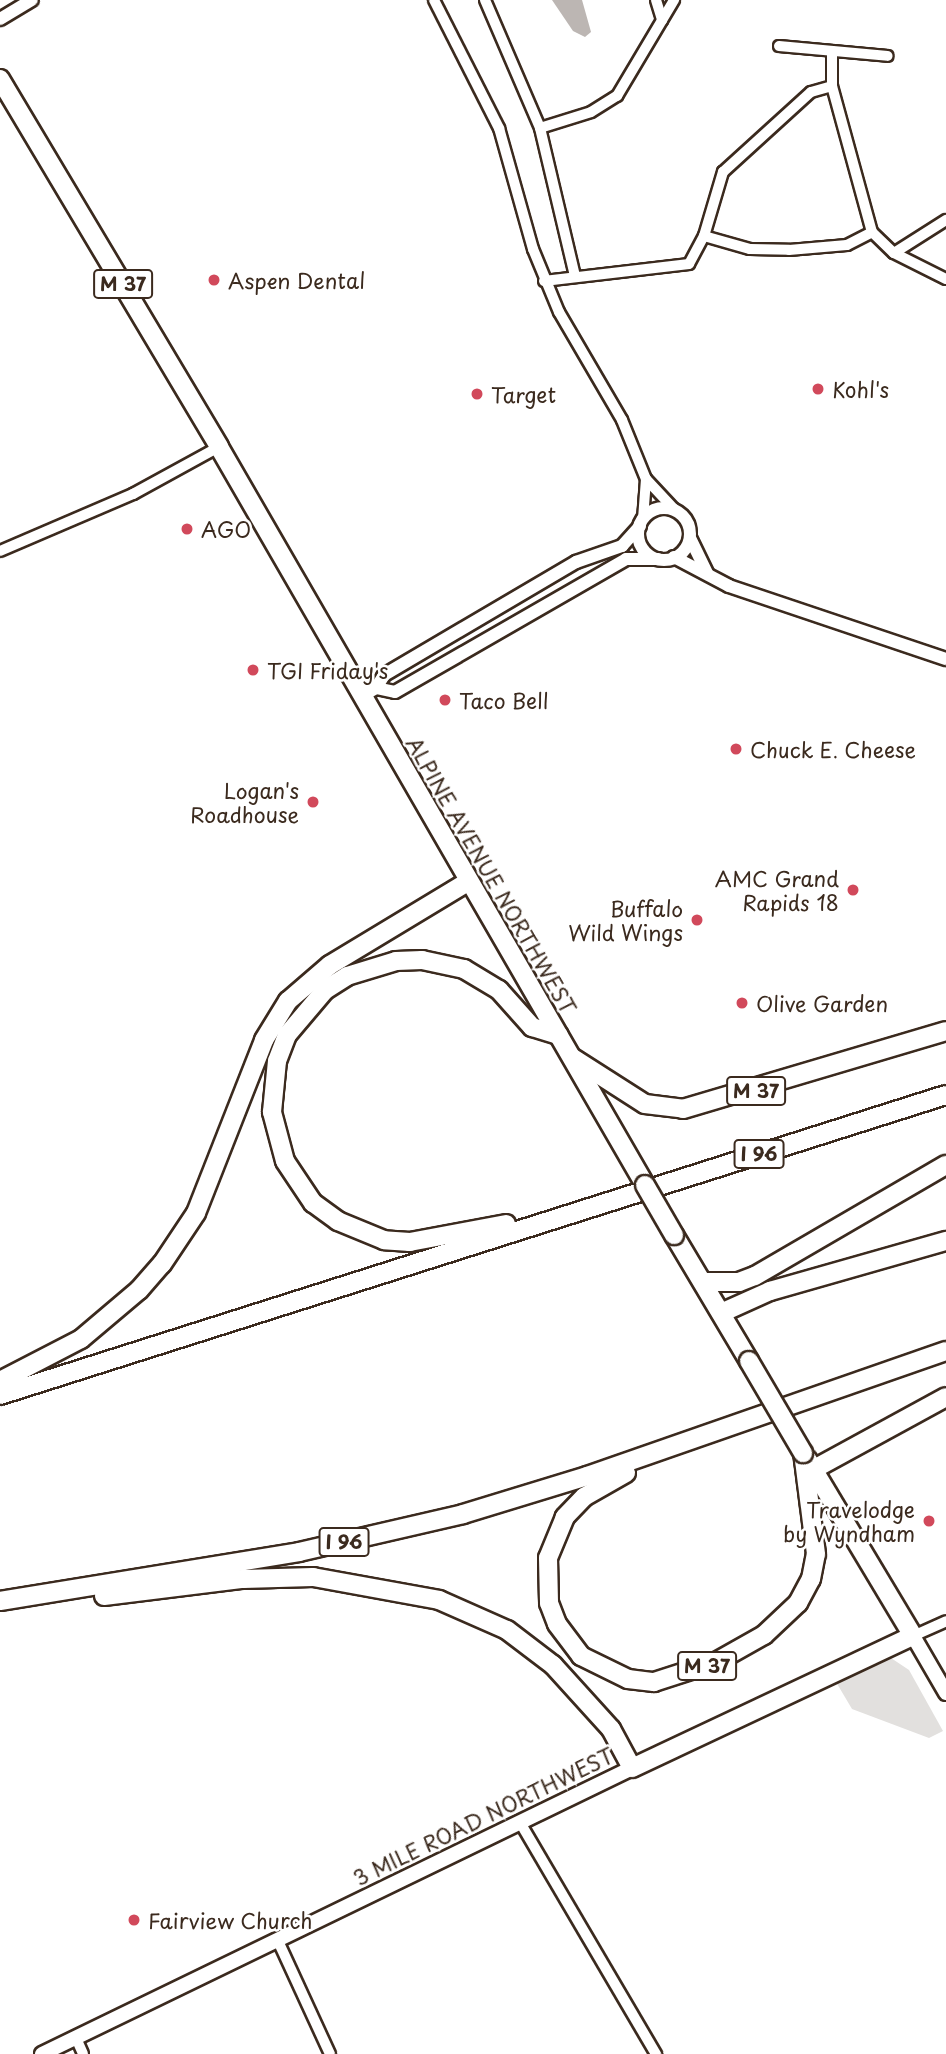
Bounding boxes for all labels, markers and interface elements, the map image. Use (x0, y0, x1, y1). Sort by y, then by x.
place label: Aspen Dental (228, 267, 366, 293)
road number: M 37 (92, 268, 154, 300)
marker: Aspen Dental (206, 272, 222, 288)
place label: Kohl's (832, 376, 889, 402)
place label: Target (491, 381, 556, 407)
marker: Kohl's (810, 381, 826, 397)
marker: Target (469, 386, 485, 402)
place label: AGO (201, 516, 251, 542)
marker: AGO (179, 521, 195, 537)
place label: TGI Friday's (267, 657, 388, 683)
marker: TGI Friday's (245, 662, 261, 678)
place label: Taco Bell (459, 687, 551, 713)
marker: Taco Bell (437, 692, 453, 708)
street label: ALPINE AVENUE NORTHWEST (402, 732, 582, 1018)
place label: Chuck E. Cheese (750, 736, 917, 762)
marker: Chuck E. Cheese (728, 741, 744, 757)
place label: Logan's Roadhouse (190, 777, 299, 827)
marker: Logan's Roadhouse (305, 794, 321, 810)
place label: AMC Grand Rapids 18 (716, 865, 839, 915)
marker: AMC Grand Rapids 18 (845, 882, 861, 898)
place label: Buffalo Wild Wings (567, 895, 683, 945)
marker: Buffalo Wild Wings (689, 912, 705, 928)
place label: Olive Garden (756, 990, 887, 1016)
marker: Olive Garden (734, 995, 750, 1011)
road number: M 37 (724, 1076, 788, 1106)
road number: I 96 (733, 1138, 785, 1170)
place label: Travelodge by Wyndham (783, 1496, 915, 1546)
marker: Travelodge by Wyndham (921, 1513, 937, 1529)
road number: I 96 (318, 1526, 370, 1558)
road number: M 37 (676, 1650, 738, 1682)
street label: 3 MILE ROAD NORTHWEST (348, 1741, 618, 1891)
place label: Fairview Church (148, 1907, 312, 1933)
marker: Fairview Church (126, 1912, 142, 1928)

